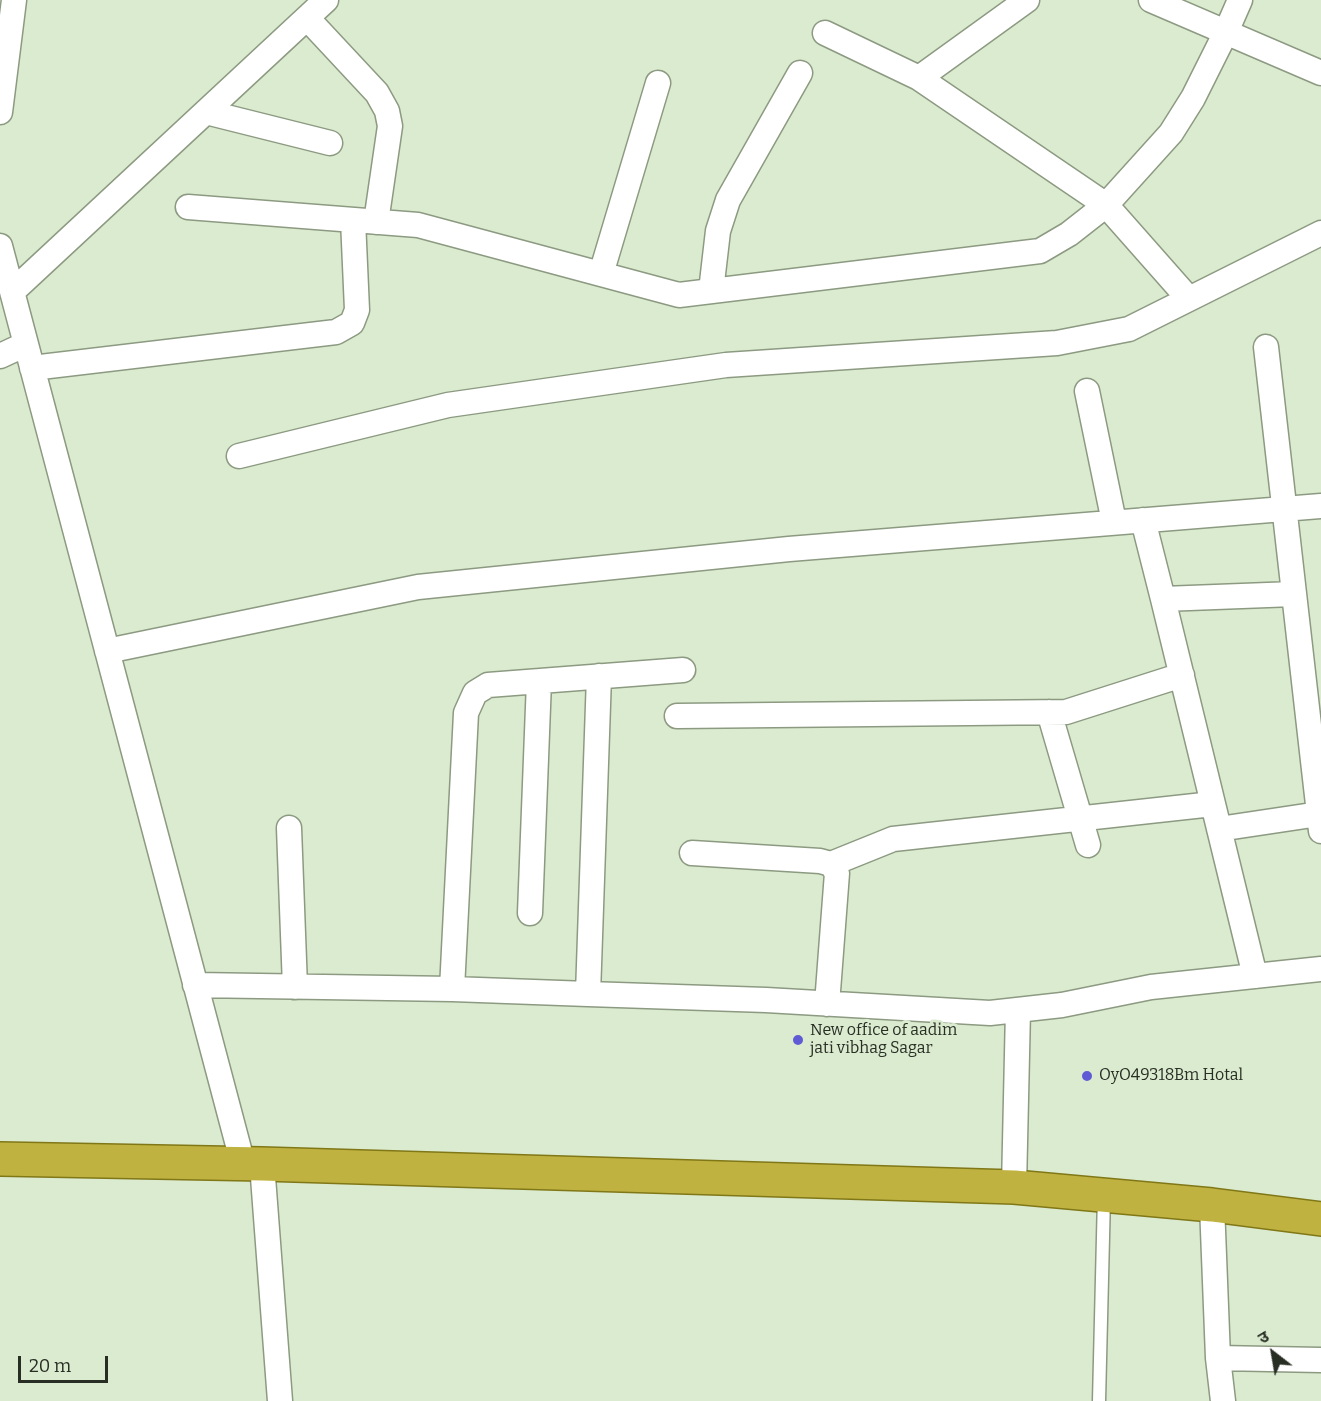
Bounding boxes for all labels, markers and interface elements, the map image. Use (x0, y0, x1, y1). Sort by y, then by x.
place label: New office of aadim jati vibhag Sagar (810, 1021, 957, 1059)
marker: New office of aadim jati vibhag Sagar (791, 1033, 805, 1047)
place label: OyO49318Bm Hotal (1099, 1066, 1243, 1086)
marker: OyO49318Bm Hotal (1080, 1069, 1094, 1083)
north arrow (1243, 1323, 1303, 1383)
text: उ (1255, 1327, 1272, 1348)
scale bar (21, 1344, 111, 1382)
text: 20 m (29, 1355, 71, 1377)

